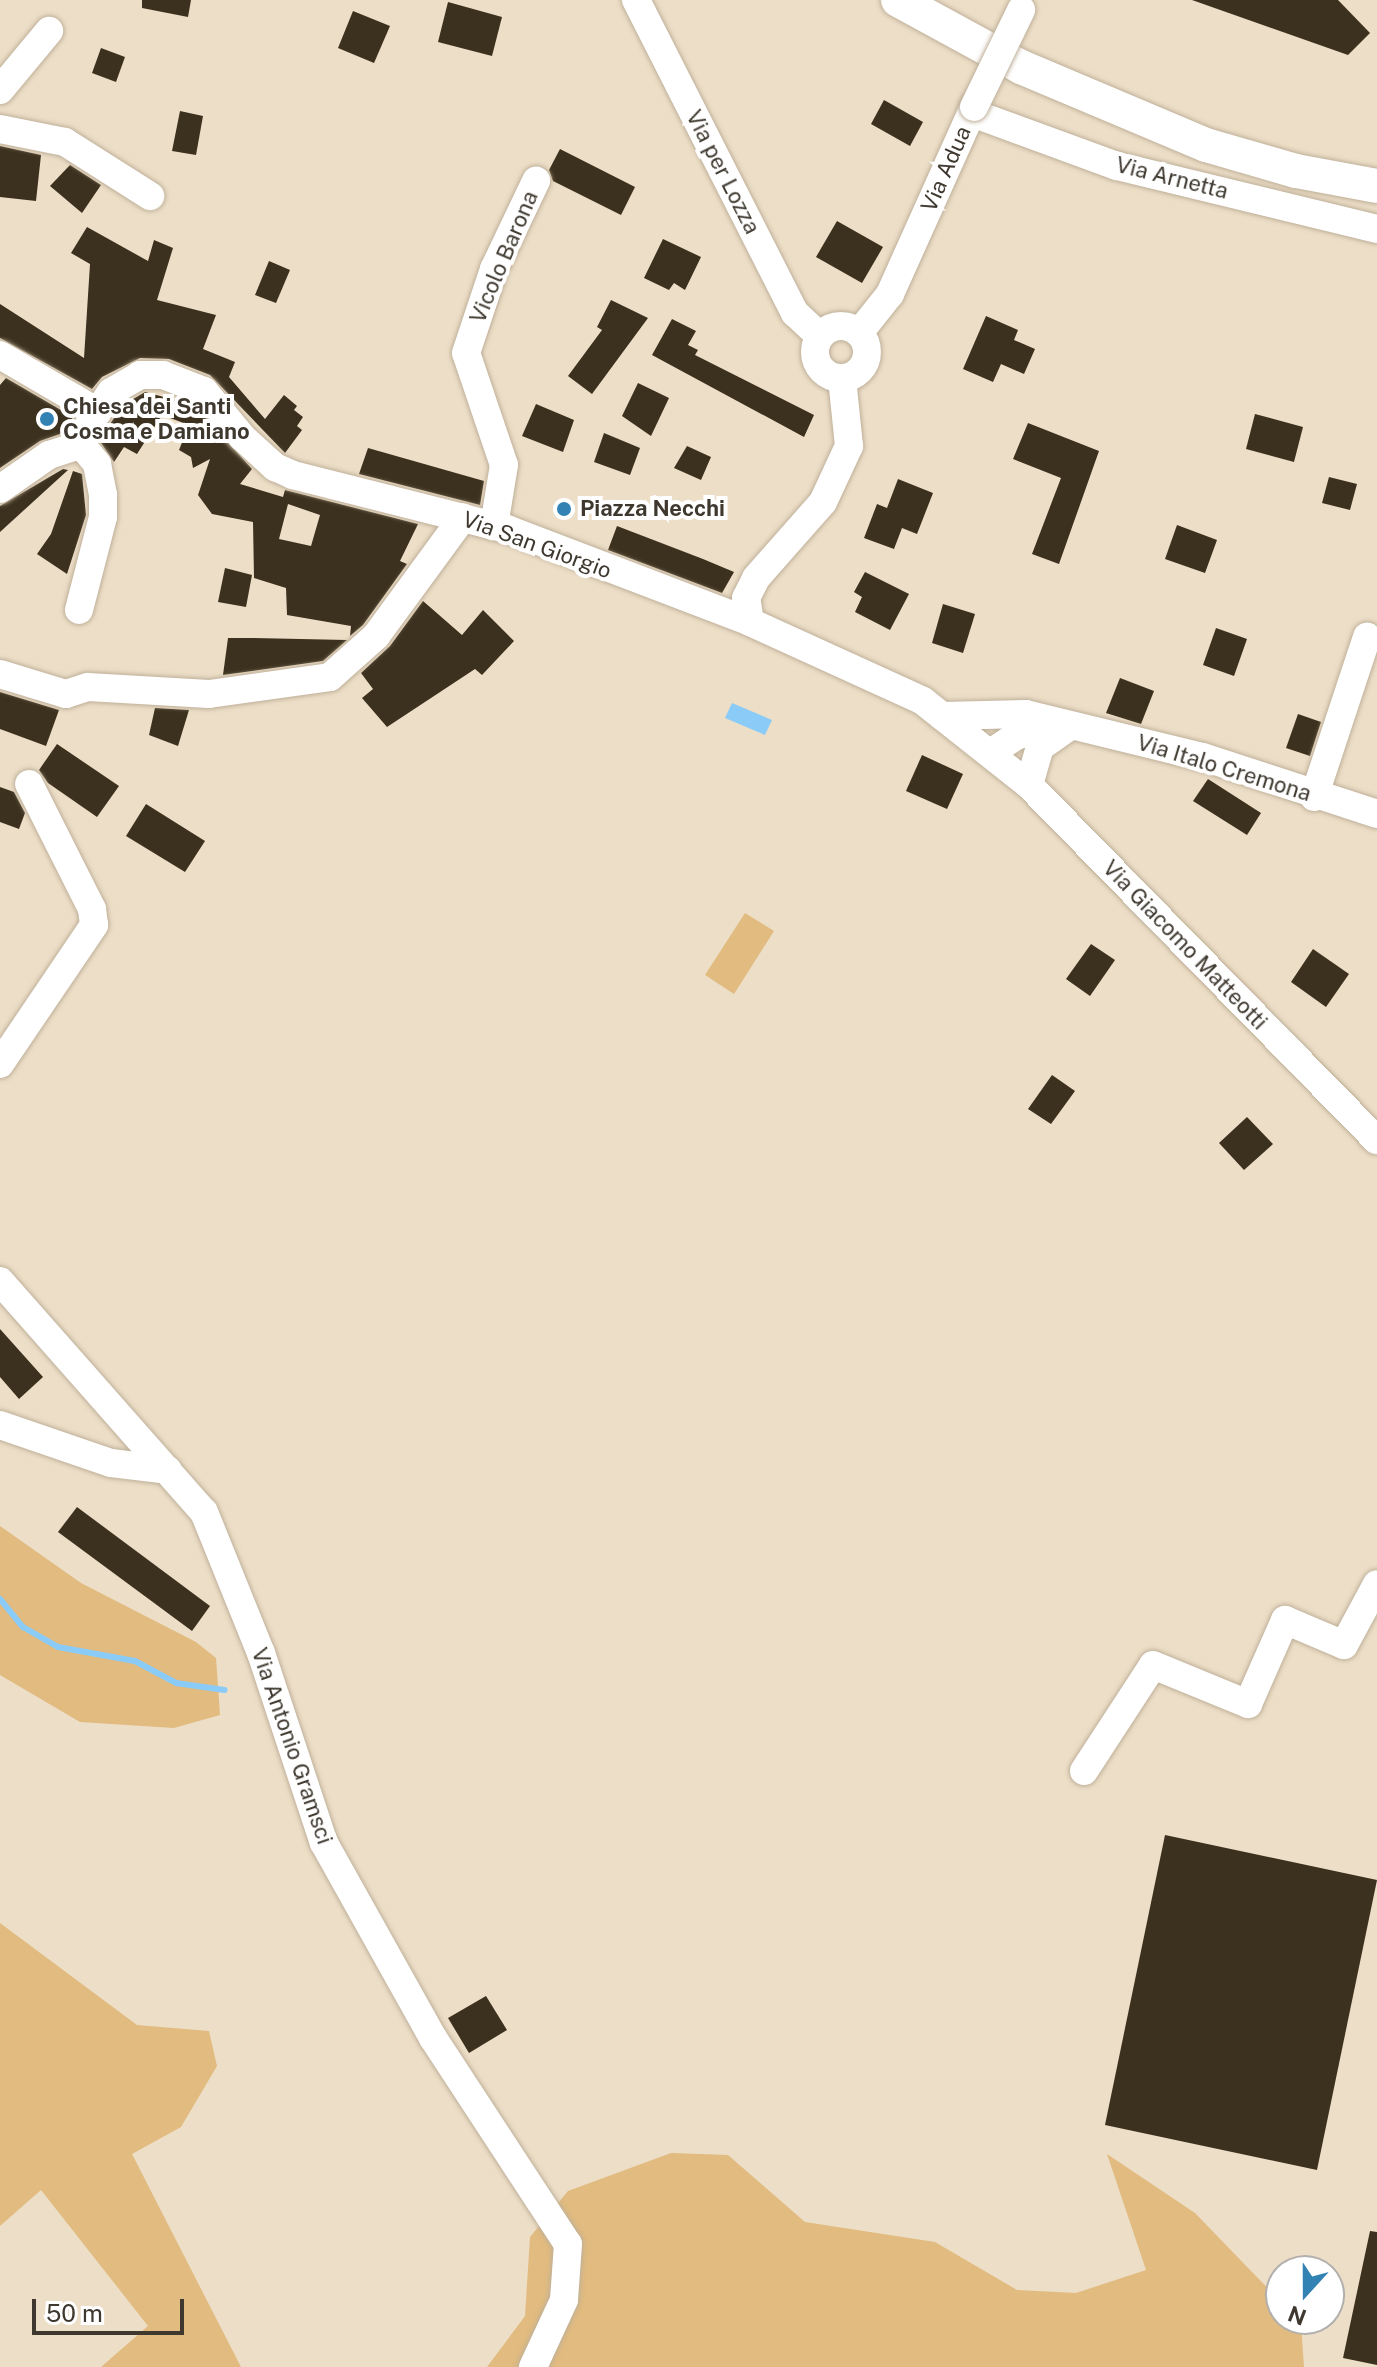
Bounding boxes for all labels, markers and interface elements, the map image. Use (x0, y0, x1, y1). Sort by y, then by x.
street label: Via per Lozza (681, 106, 765, 238)
street label: Via Adua (915, 122, 977, 216)
street label: Via Arnetta (1113, 151, 1231, 205)
street label: Vicolo Barona (464, 187, 544, 327)
place label: Chiesa dei Santi Cosma e Damiano (63, 393, 250, 444)
marker: Chiesa dei Santi Cosma e Damiano (38, 410, 56, 428)
place label: Piazza Necchi (580, 496, 725, 522)
marker: Piazza Necchi (555, 500, 573, 518)
street label: Via San Giorgio (459, 506, 615, 584)
street label: Via Italo Cremona (1134, 729, 1314, 807)
street label: Via Giacomo Matteotti (1097, 855, 1273, 1035)
street label: Via Antonio Gramsci (246, 1644, 338, 1848)
north arrow (1265, 2255, 1345, 2335)
scale bar (36, 2283, 188, 2333)
text: 50 m (46, 2299, 103, 2327)
text: N (1284, 2300, 1310, 2331)

